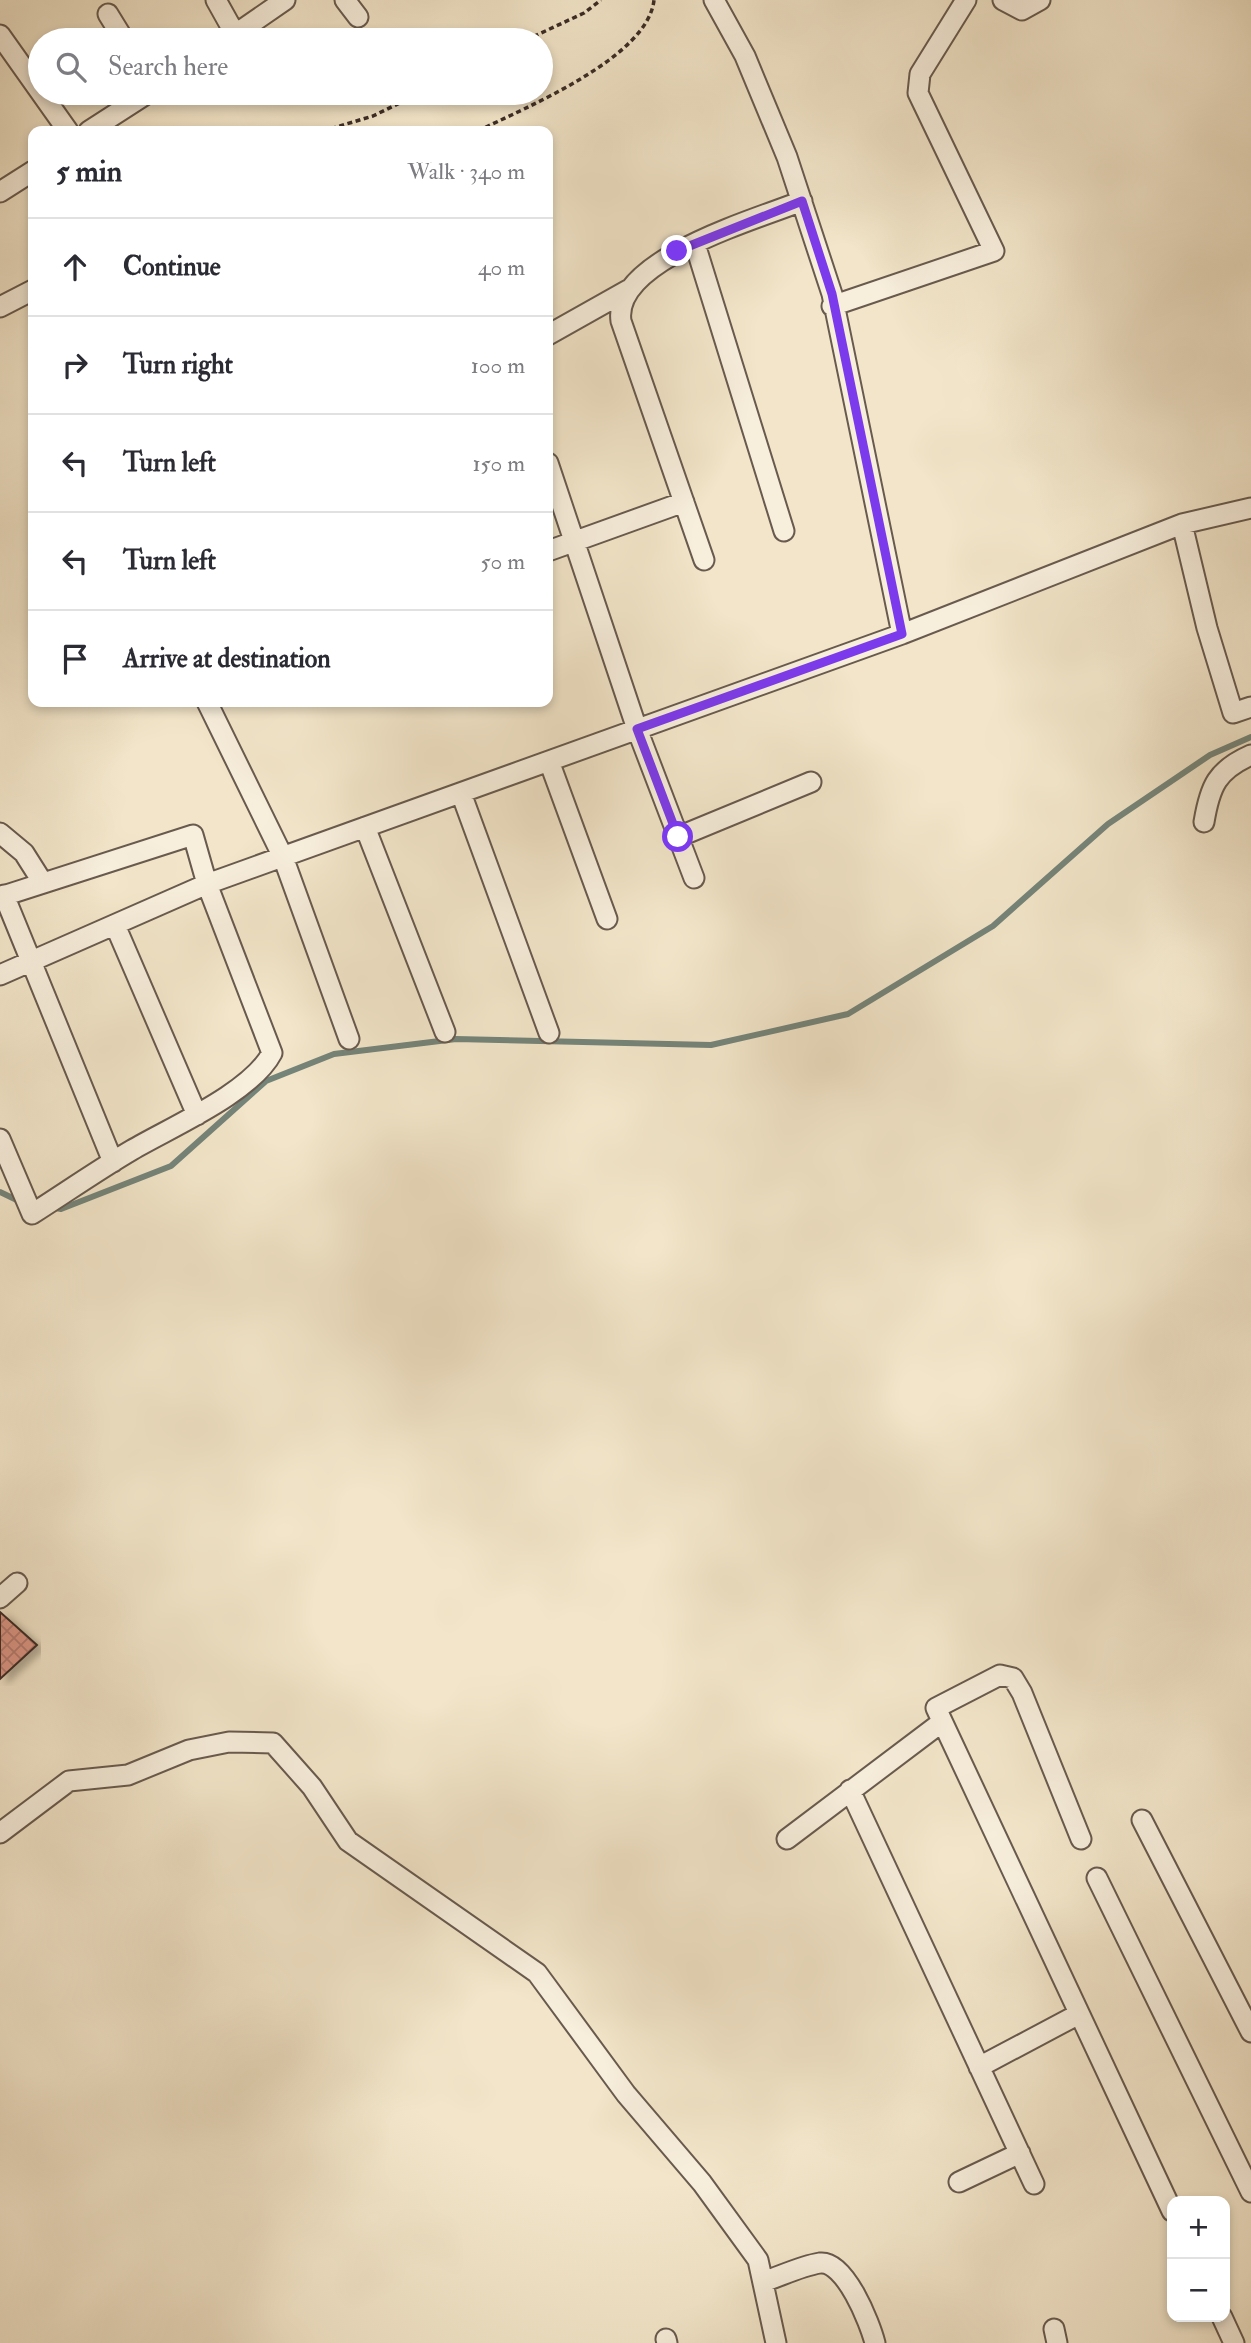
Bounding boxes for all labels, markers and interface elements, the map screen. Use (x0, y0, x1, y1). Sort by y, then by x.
search box (28, 28, 553, 105)
icon: search (52, 48, 90, 86)
text: Search here (108, 51, 228, 83)
text: 5 min (56, 153, 122, 190)
text: Walk · 340 m (407, 157, 525, 186)
route end (661, 235, 692, 266)
icon: ahead (56, 248, 94, 286)
text: Continue (123, 251, 221, 283)
text: 40 m (478, 253, 525, 282)
icon: right (56, 346, 94, 384)
text: Turn right (123, 349, 233, 381)
text: 100 m (471, 351, 525, 380)
icon: left (56, 444, 94, 482)
text: Turn left (123, 447, 216, 479)
text: 150 m (472, 449, 525, 478)
icon: left (56, 542, 94, 580)
text: Turn left (123, 545, 216, 577)
text: 50 m (481, 547, 525, 576)
icon: arrive (56, 640, 94, 678)
text: Arrive at destination (123, 643, 331, 675)
route start (662, 821, 693, 852)
map controls (1167, 2196, 1230, 2322)
button: + (1167, 2196, 1230, 2259)
button: − (1167, 2259, 1230, 2322)

